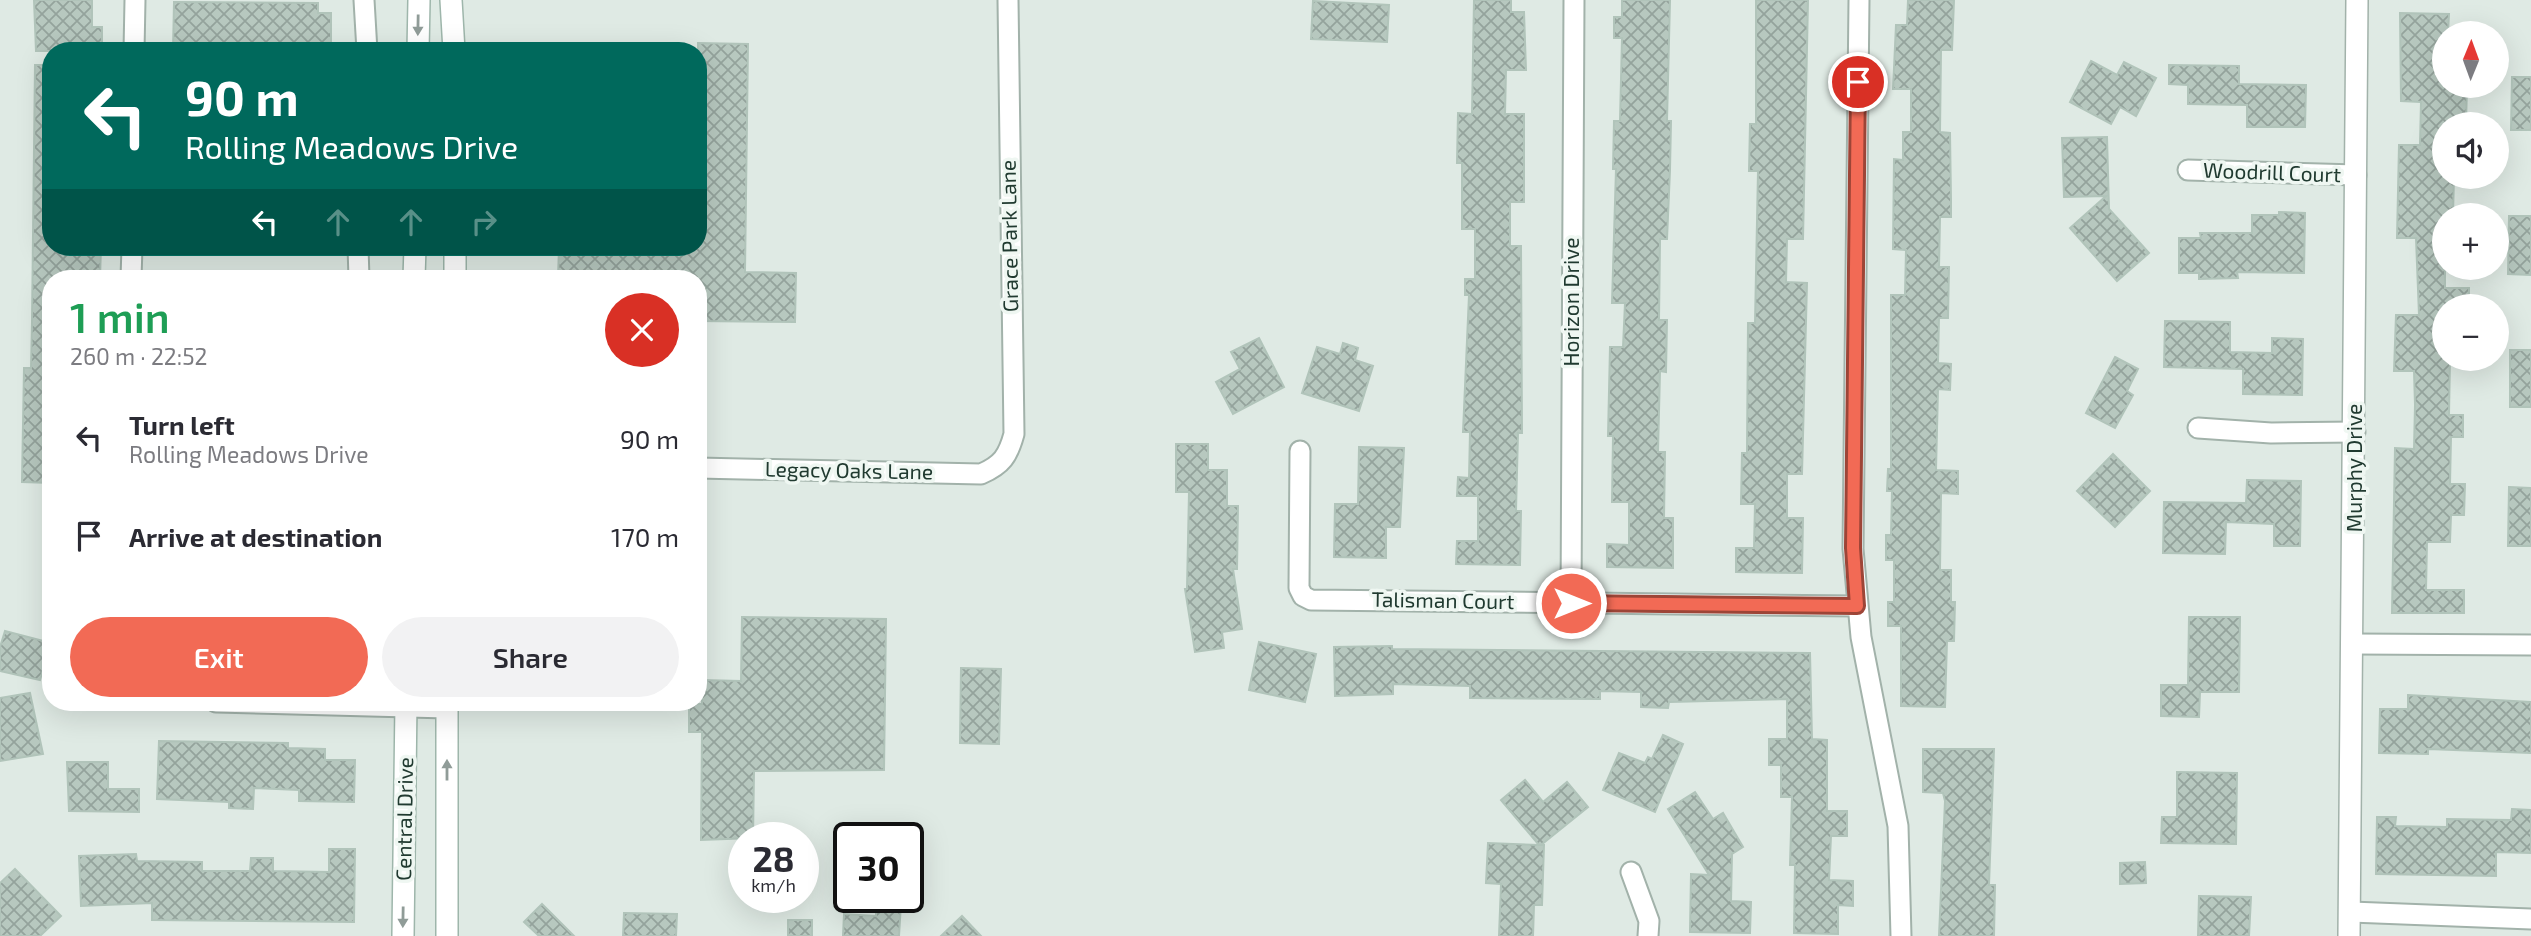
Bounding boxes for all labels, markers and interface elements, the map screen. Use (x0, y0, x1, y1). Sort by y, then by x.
one-way arrow (413, 15, 424, 37)
north arrow (2432, 21, 2510, 98)
map controls (2432, 21, 2509, 371)
pin (1828, 52, 1888, 112)
icon: arrive (1839, 63, 1877, 101)
text: 90 m (185, 67, 299, 126)
icon: left (70, 70, 161, 161)
button: sound (2432, 112, 2509, 189)
text: Rolling Meadows Drive (185, 127, 518, 165)
street label: Woodrill Court (2203, 157, 2341, 186)
street label: Grace Park Lane (995, 160, 1022, 312)
icon: left (246, 203, 284, 241)
icon: ahead (319, 203, 357, 241)
icon: ahead (392, 203, 430, 241)
icon: right (465, 203, 503, 241)
button: + (2432, 203, 2509, 280)
street label: Horizon Drive (1558, 238, 1583, 366)
text: 1 min (70, 291, 170, 341)
button: close (605, 293, 679, 367)
button: − (2432, 294, 2509, 371)
text: 260 m · 22:52 (70, 342, 207, 370)
street label: Murphy Drive (2341, 404, 2366, 532)
text: Turn left (129, 409, 235, 440)
icon: left (70, 419, 108, 457)
text: 90 m (620, 423, 679, 454)
text: Rolling Meadows Drive (129, 440, 369, 468)
street label: Legacy Oaks Lane (765, 456, 933, 483)
icon: arrive (70, 517, 108, 555)
text: Arrive at destination (129, 521, 382, 552)
text: 170 m (611, 521, 679, 552)
position arrow (1534, 566, 1608, 640)
street label: Talisman Court (1371, 586, 1515, 613)
button: Exit (70, 617, 368, 697)
button: Share (382, 617, 679, 697)
street label: Central Drive (390, 757, 417, 881)
one-way arrow (441, 758, 453, 780)
speed limit sign: 30 (833, 822, 924, 913)
text: 28 (752, 837, 795, 879)
text: km/h (751, 874, 796, 896)
one-way arrow (397, 906, 409, 928)

